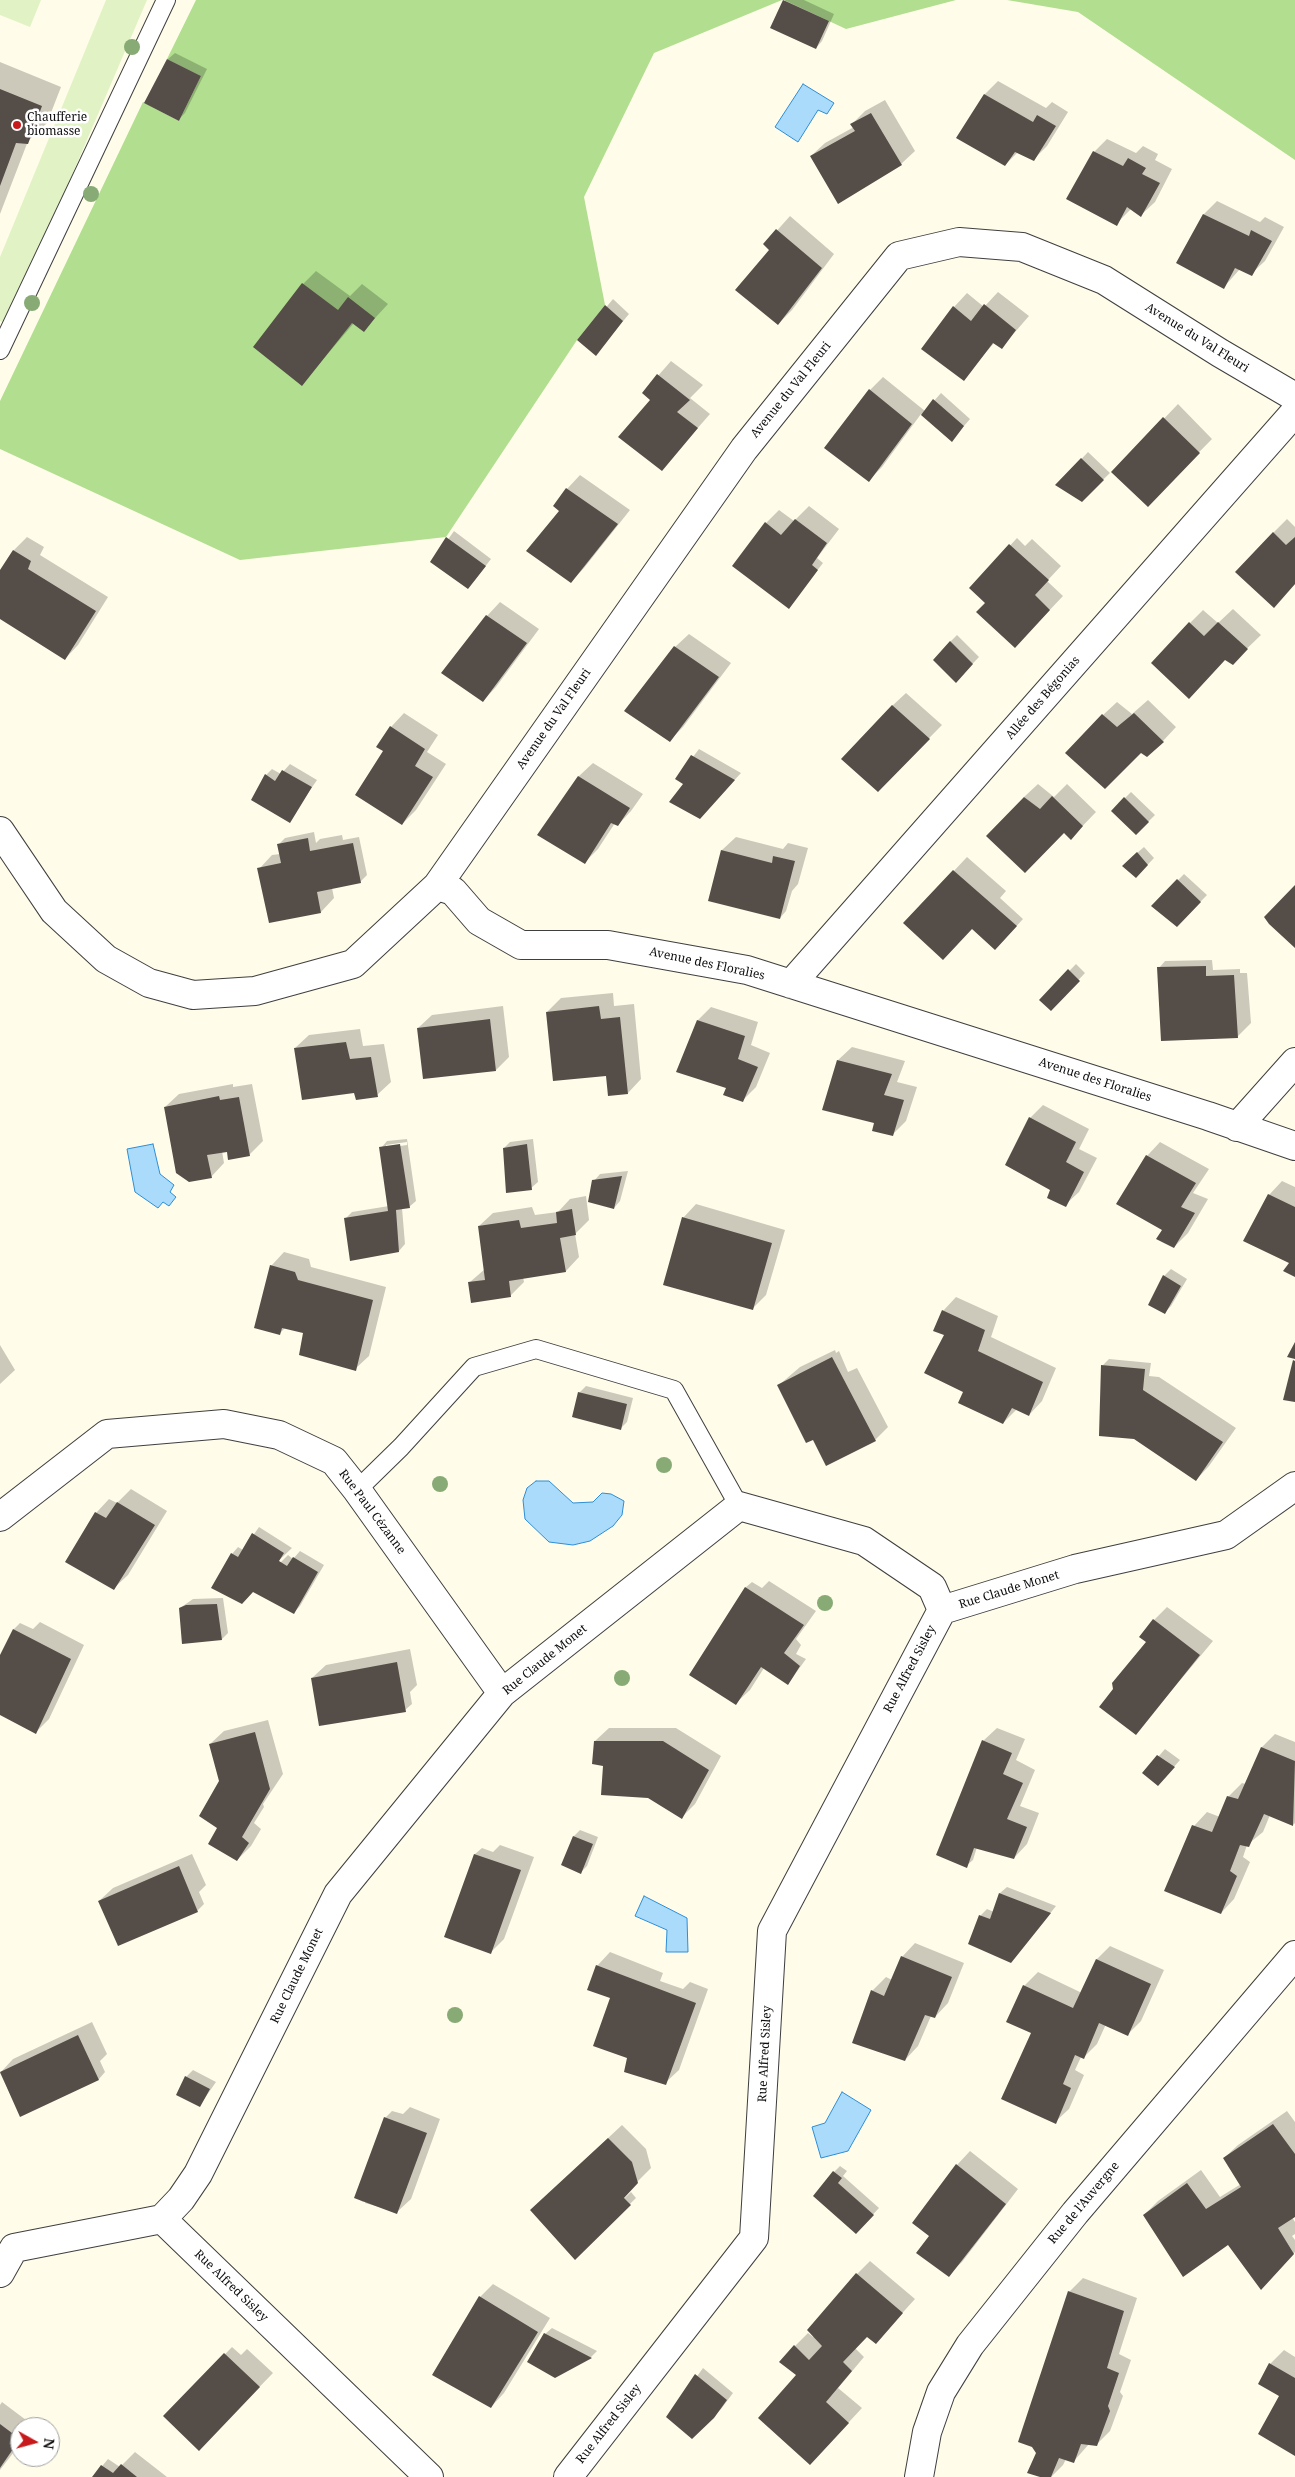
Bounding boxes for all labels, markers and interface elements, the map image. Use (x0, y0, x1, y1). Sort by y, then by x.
place label: Chaufferie biomasse (27, 111, 87, 139)
marker: Chaufferie biomasse (11, 119, 23, 131)
street label: Avenue du Val Fleuri (1143, 300, 1251, 376)
street label: Avenue du Val Fleuri (748, 339, 834, 441)
street label: Allée des Bégonias (1003, 653, 1083, 743)
street label: Avenue du Val Fleuri (514, 666, 594, 772)
street label: Avenue des Floralies (648, 945, 766, 983)
street label: Avenue des Floralies (1037, 1055, 1153, 1105)
street label: Rue Paul Cézanne (336, 1467, 408, 1557)
street label: Rue Claude Monet (957, 1568, 1061, 1612)
street label: Rue Claude Monet (500, 1622, 590, 1698)
street label: Rue Alfred Sisley (881, 1623, 939, 1715)
street label: Rue Claude Monet (268, 1926, 326, 2026)
street label: Rue Alfred Sisley (755, 2005, 775, 2103)
street label: Rue de l'Auvergne (1045, 2159, 1123, 2247)
street label: Rue Alfred Sisley (191, 2247, 271, 2325)
street label: Rue Alfred Sisley (573, 2381, 645, 2467)
north arrow (10, 2417, 60, 2467)
text: N (39, 2437, 59, 2450)

